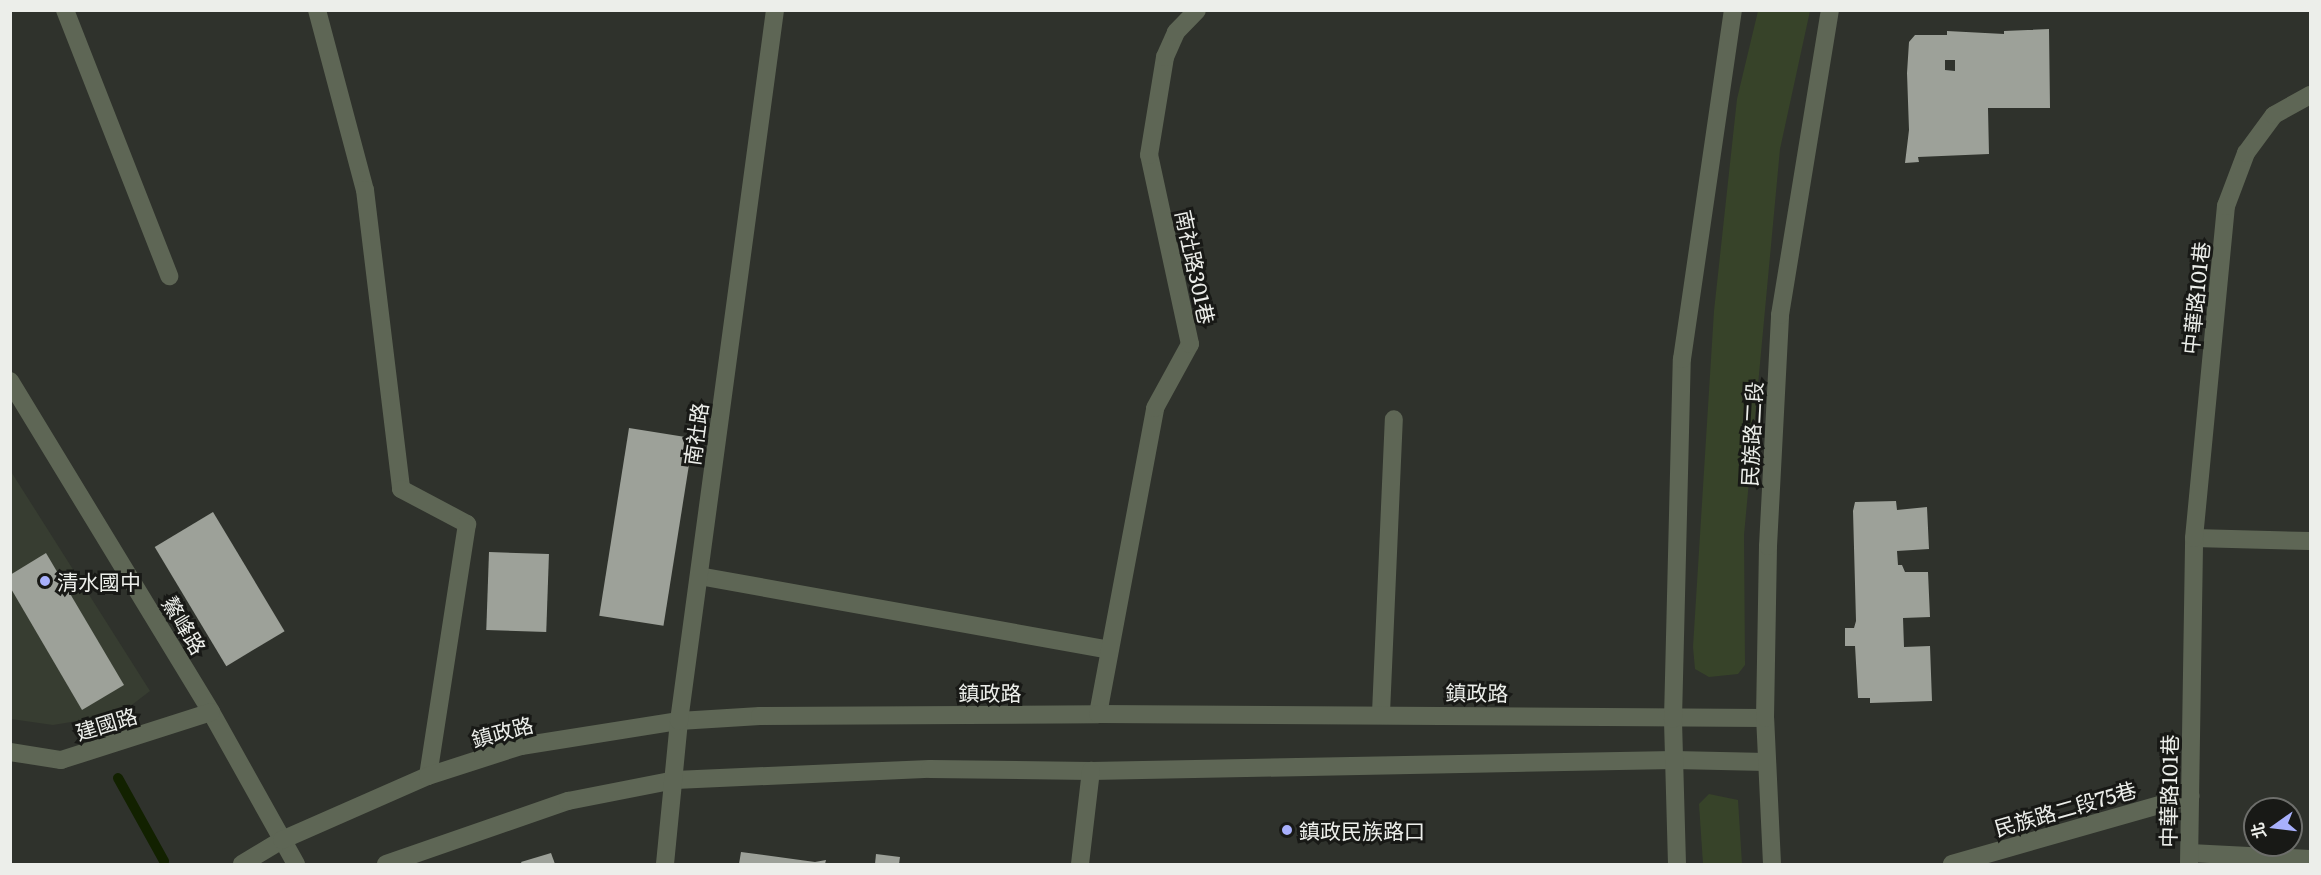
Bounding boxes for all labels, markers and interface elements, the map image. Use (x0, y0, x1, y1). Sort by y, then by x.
street label: 南社路301巷 (1172, 208, 1220, 326)
street label: 中華路101巷 (2177, 240, 2213, 356)
street label: 民族路二段 (1736, 381, 1766, 487)
street label: 南社路 (678, 401, 712, 467)
place label: 清水國中 (57, 568, 141, 594)
marker: 清水國中 (38, 574, 52, 588)
street label: 鰲峰路 (158, 592, 212, 658)
street label: 鎮政路 (959, 679, 1021, 705)
street label: 鎮政路 (1445, 679, 1509, 705)
street label: 建國路 (72, 702, 140, 744)
street label: 鎮政路 (468, 711, 536, 751)
street label: 中華路101巷 (2154, 734, 2182, 848)
street label: 民族路二段75巷 (1991, 776, 2139, 840)
north arrow (2243, 797, 2303, 857)
place label: 鎮政民族路口 (1299, 817, 1425, 843)
text: 北 (2244, 820, 2271, 842)
marker: 鎮政民族路口 (1280, 823, 1294, 837)

